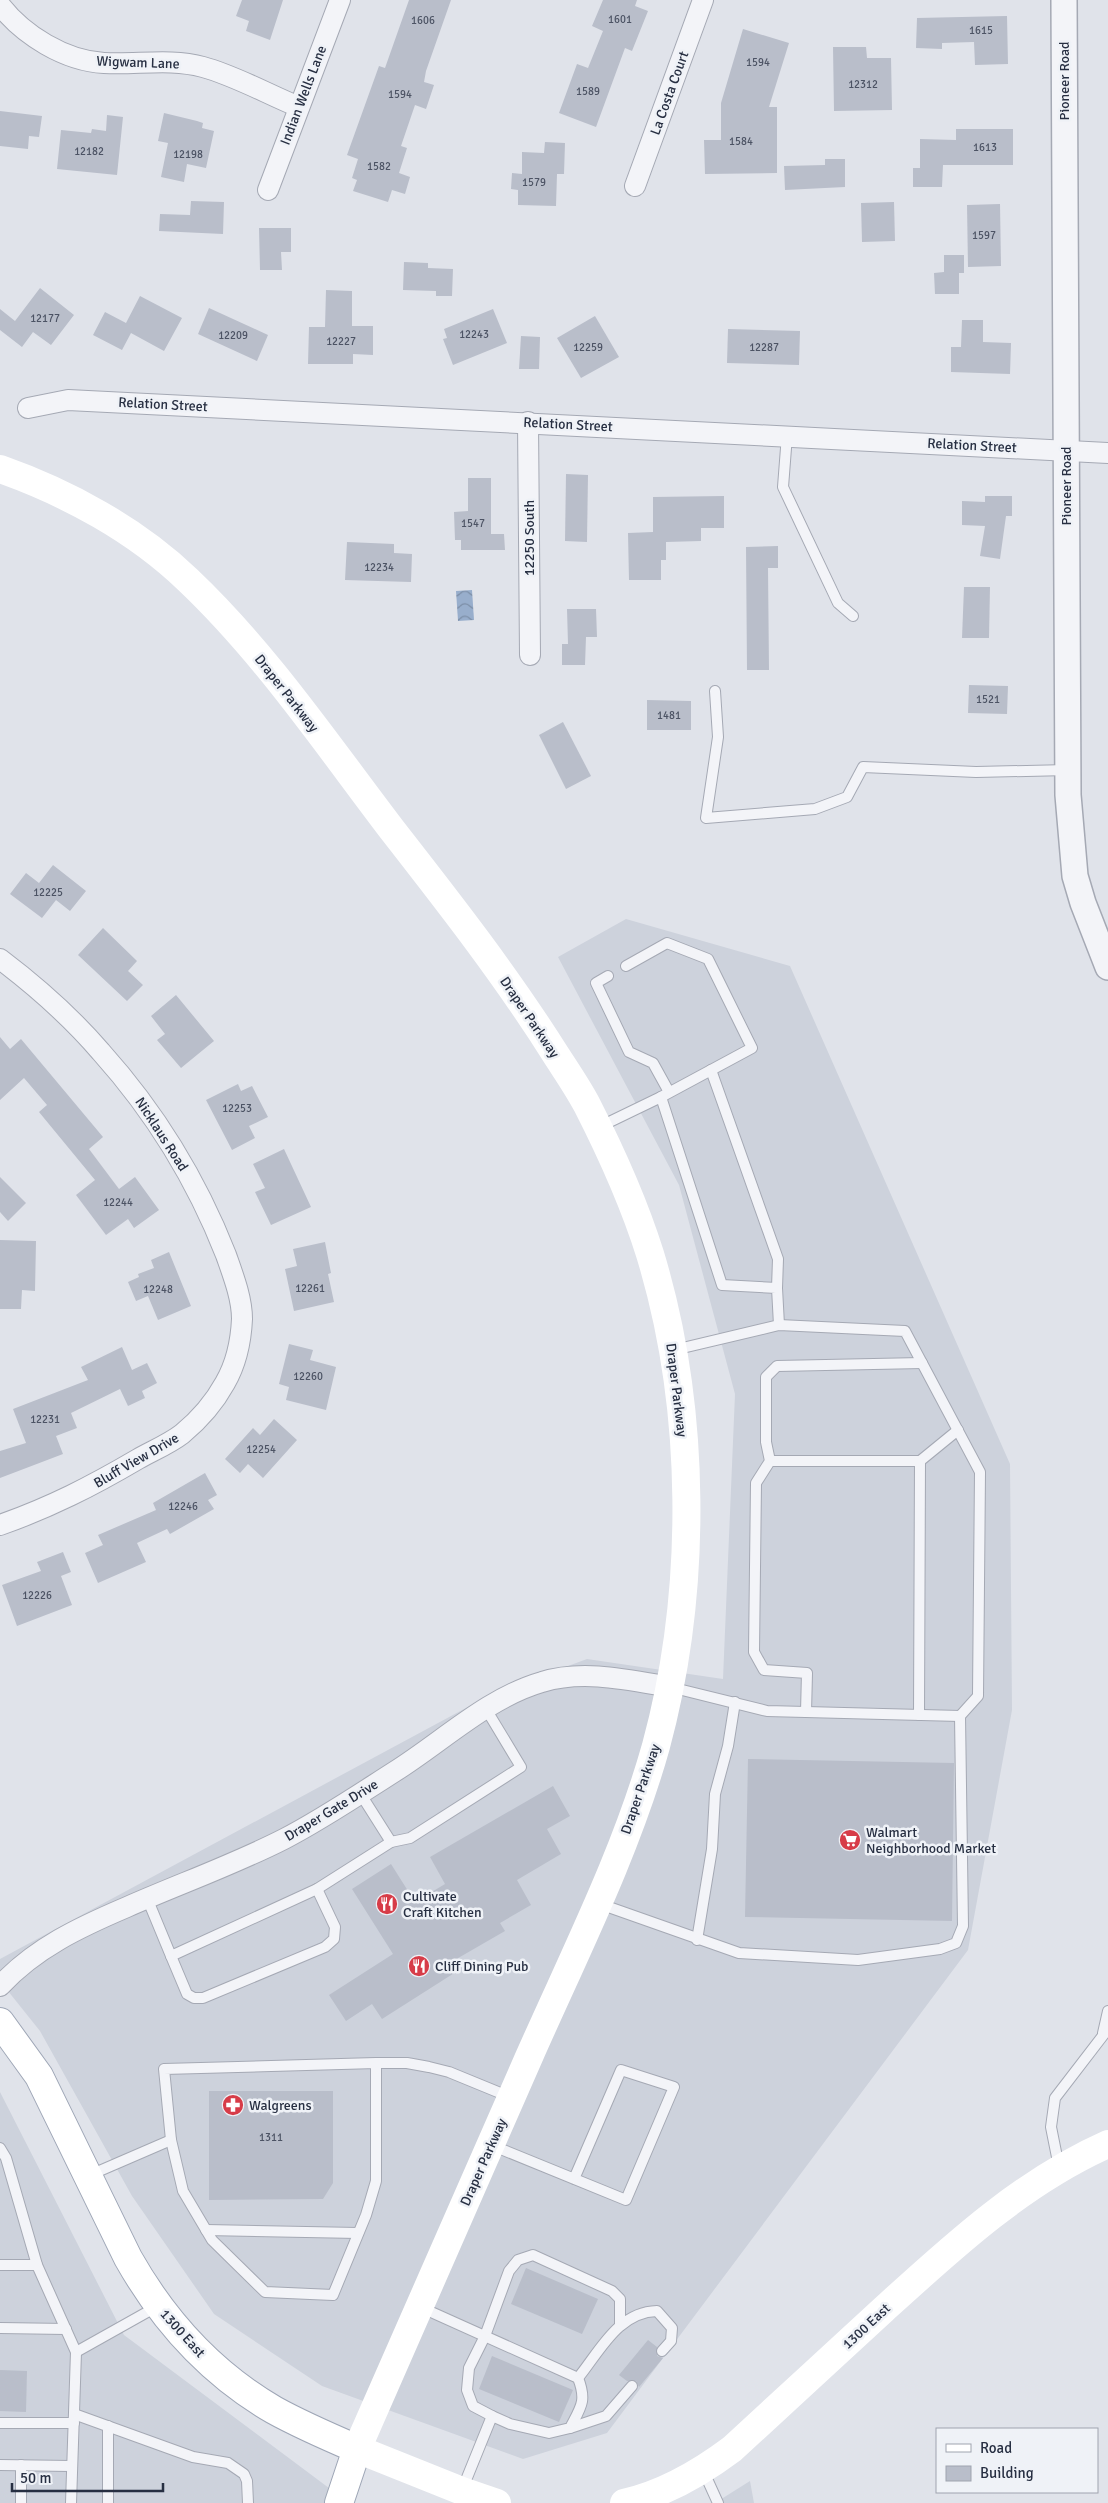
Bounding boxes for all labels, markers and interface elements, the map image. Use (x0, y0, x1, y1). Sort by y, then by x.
house number: 1601 (608, 13, 632, 26)
house number: 1606 (411, 14, 435, 27)
house number: 1615 (969, 24, 993, 37)
street label: Pioneer Road (1056, 42, 1073, 120)
street label: Indian Wells Lane (277, 43, 330, 147)
street label: La Costa Court (646, 49, 693, 137)
street label: Wigwam Lane (96, 53, 180, 72)
house number: 1594 (746, 56, 770, 69)
house number: 12312 (848, 78, 878, 91)
house number: 1589 (576, 85, 600, 98)
house number: 1594 (388, 88, 412, 101)
house number: 1584 (729, 135, 753, 148)
house number: 1613 (973, 141, 997, 154)
house number: 12182 (74, 145, 104, 158)
house number: 12198 (173, 148, 203, 161)
house number: 1582 (367, 160, 391, 173)
house number: 1579 (522, 176, 546, 189)
house number: 1597 (972, 229, 996, 242)
house number: 12177 (30, 312, 60, 325)
house number: 12243 (459, 328, 489, 341)
house number: 12209 (218, 329, 248, 342)
house number: 12227 (326, 335, 356, 348)
house number: 12259 (573, 341, 603, 354)
house number: 12287 (749, 341, 779, 354)
street label: Relation Street (118, 394, 208, 415)
street label: Relation Street (523, 414, 613, 435)
street label: Relation Street (927, 435, 1017, 456)
street label: Pioneer Road (1058, 447, 1075, 525)
street label: 12250 South (521, 500, 538, 576)
house number: 1547 (461, 517, 485, 530)
house number: 12234 (364, 561, 394, 574)
street label: Draper Parkway (251, 651, 323, 736)
house number: 1521 (976, 693, 1000, 706)
house number: 1481 (657, 709, 681, 722)
house number: 12225 (33, 886, 63, 899)
street label: Draper Parkway (496, 973, 563, 1061)
street label: Nicklaus Road (131, 1094, 192, 1174)
house number: 12253 (222, 1102, 252, 1115)
house number: 12244 (103, 1196, 133, 1209)
house number: 12261 (295, 1282, 325, 1295)
house number: 12248 (143, 1283, 173, 1296)
street label: Draper Parkway (662, 1342, 691, 1438)
house number: 12260 (293, 1370, 323, 1383)
house number: 12231 (30, 1413, 60, 1426)
street label: Bluff View Drive (91, 1429, 182, 1492)
house number: 12254 (246, 1443, 276, 1456)
house number: 12246 (168, 1500, 198, 1513)
house number: 12226 (22, 1589, 52, 1602)
street label: Draper Parkway (617, 1741, 664, 1836)
street label: Draper Gate Drive (281, 1776, 381, 1845)
place label: Walmart Neighborhood Market (866, 1824, 996, 1857)
supermarket icon: Walmart Neighborhood Market (838, 1828, 862, 1852)
place label: Cultivate Craft Kitchen (403, 1888, 482, 1921)
restaurant icon: Cultivate Craft Kitchen (375, 1892, 399, 1916)
restaurant icon: Cliff Dining Pub (407, 1954, 431, 1978)
place label: Cliff Dining Pub (435, 1958, 528, 1975)
pharmacy icon: Walgreens (221, 2093, 245, 2117)
place label: Walgreens (249, 2097, 312, 2114)
street label: Draper Parkway (457, 2115, 511, 2209)
house number: 1311 (259, 2131, 283, 2144)
street label: 1300 East (839, 2300, 894, 2353)
street label: 1300 East (156, 2306, 209, 2361)
legend (936, 2428, 1098, 2493)
text: Road (980, 2439, 1012, 2457)
scale bar (12, 2460, 164, 2492)
text: Building (980, 2464, 1034, 2482)
text: 50 m (20, 2469, 51, 2487)

